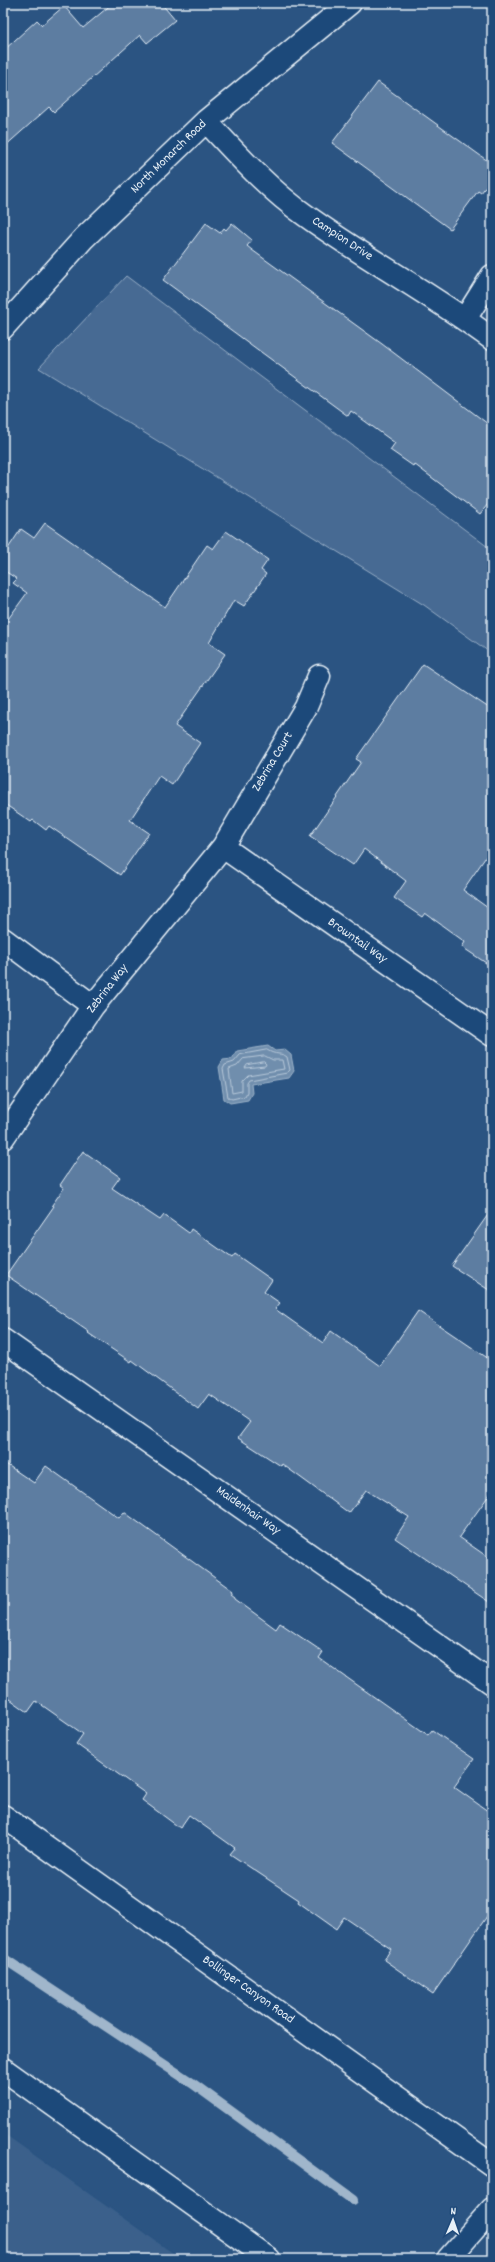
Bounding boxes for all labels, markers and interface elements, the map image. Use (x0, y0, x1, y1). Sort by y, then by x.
street label: North Monarch Road (127, 116, 211, 198)
street label: Campion Drive (308, 212, 377, 266)
street label: Zebrina Court (248, 728, 298, 796)
street label: Browntail Way (323, 913, 391, 969)
street label: Zebrina Way (83, 960, 134, 1018)
street label: Maidenhair Way (212, 1482, 285, 1541)
street label: Bollinger Canyon Road (198, 1951, 298, 2029)
north arrow (433, 2200, 473, 2240)
text: N (450, 2204, 457, 2220)

